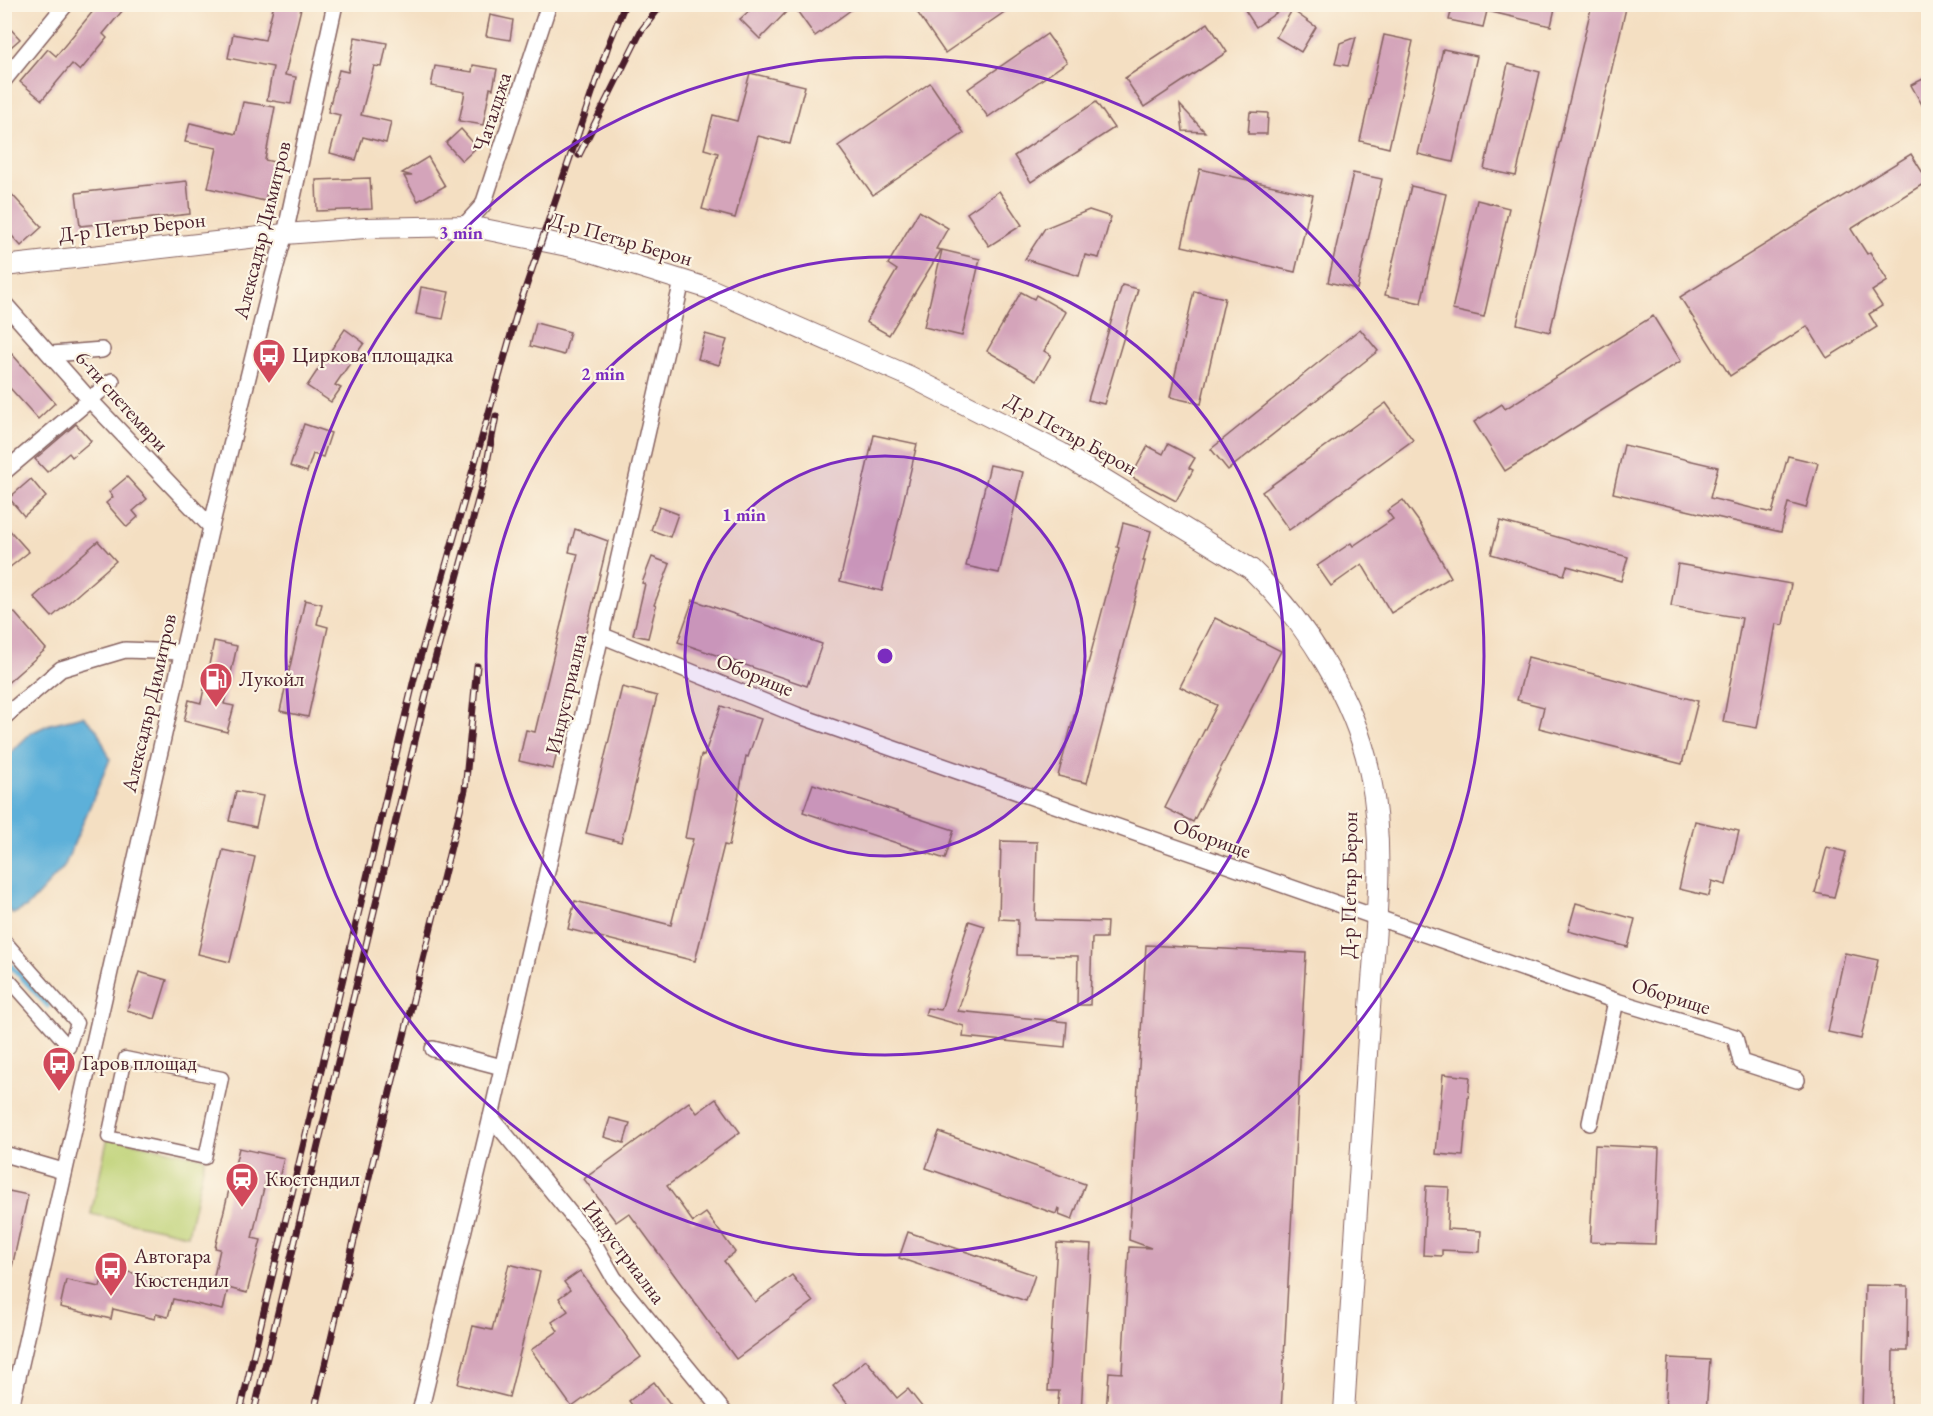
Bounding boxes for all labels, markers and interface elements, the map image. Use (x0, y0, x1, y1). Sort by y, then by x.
street label: Чаталджа (466, 68, 517, 155)
street label: Алексадър Димитров (226, 138, 297, 323)
street label: Д-р Петър Берон (57, 205, 207, 248)
street label: Д-р Петър Берон (547, 205, 696, 272)
text: 3 min (439, 221, 483, 244)
bus stop icon: Циркова площадка (251, 337, 287, 384)
place label: Циркова площадка (292, 341, 454, 368)
street label: 6-ти спетември (70, 344, 175, 457)
text: 2 min (581, 362, 625, 385)
street label: Д-р Петър Берон (1000, 386, 1142, 481)
text: 1 min (722, 503, 766, 526)
street label: Алексадър Димитров (115, 611, 182, 796)
street label: Индустриална (539, 630, 593, 757)
centre of rings (875, 646, 895, 666)
street label: Оборище (713, 647, 798, 702)
fuel station icon: Лукойл (198, 661, 234, 708)
place label: Лукойл (239, 665, 304, 692)
street label: Оборище (1169, 811, 1255, 864)
street label: Д-р Петър Берон (1334, 811, 1363, 959)
street label: Оборище (1628, 971, 1714, 1020)
bus stop icon: Гаров площад (41, 1045, 77, 1092)
place label: Гаров площад (82, 1049, 197, 1076)
station icon: Кюстендил (224, 1161, 260, 1208)
place label: Кюстендил (265, 1165, 360, 1192)
street label: Индустриална (577, 1194, 673, 1309)
place label: Автогара Кюстендил (133, 1242, 229, 1293)
bus stop icon: Автогара Кюстендил (93, 1250, 129, 1297)

